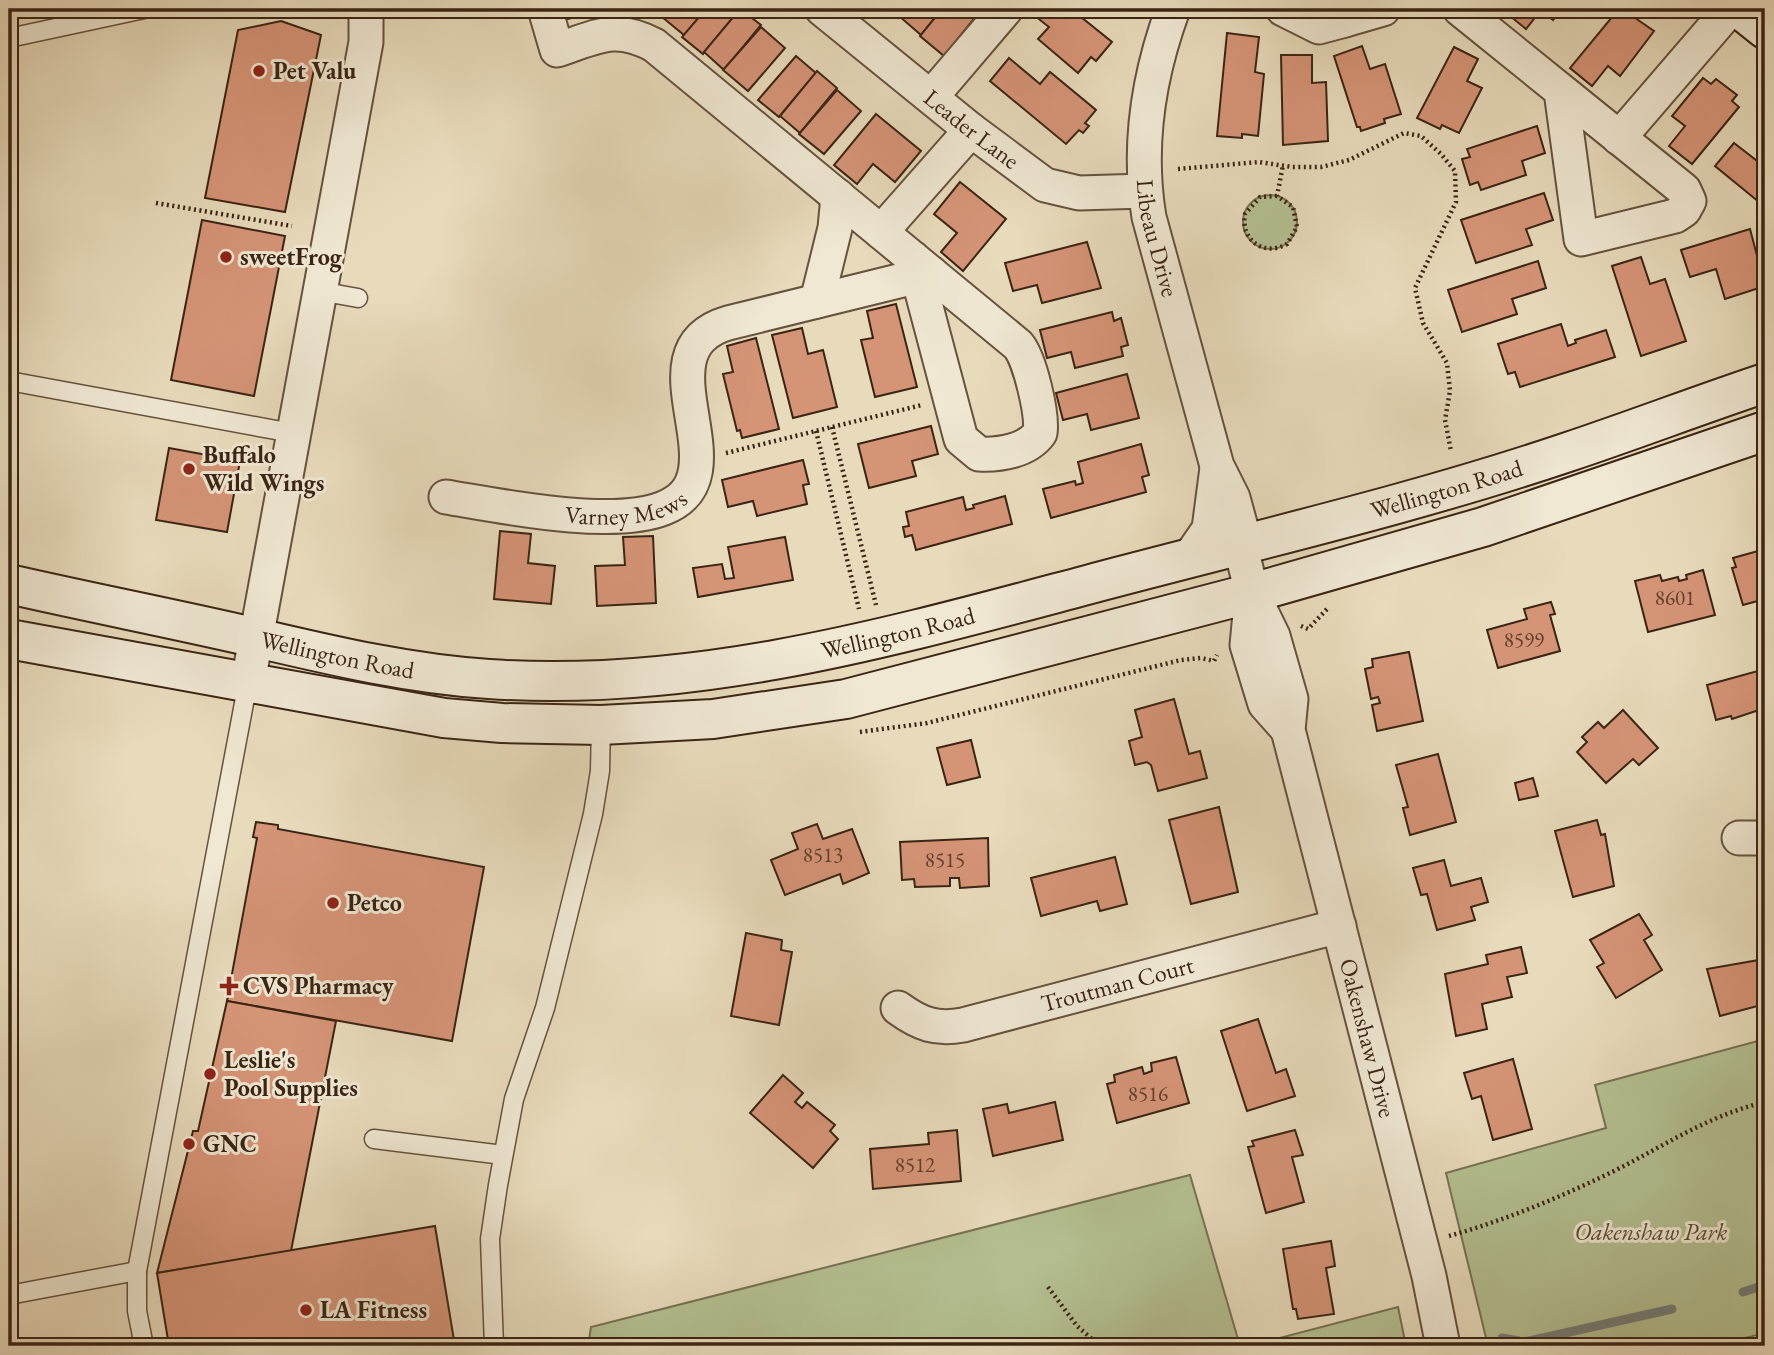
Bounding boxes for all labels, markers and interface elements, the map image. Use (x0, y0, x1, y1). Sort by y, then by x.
place label: Pet Valu (273, 55, 357, 86)
marker: Pet Valu (251, 63, 267, 79)
street label: Leader Lane (918, 82, 1026, 176)
street label: Libeau Drive (1130, 178, 1186, 300)
place label: sweetFrog (240, 241, 343, 273)
marker: sweetFrog (218, 249, 234, 265)
place label: Buffalo Wild Wings (203, 439, 324, 499)
street label: Wellington Road (1367, 452, 1527, 525)
marker: Buffalo Wild Wings (181, 461, 197, 477)
street label: Varney Mews (564, 483, 694, 532)
house number: 8601 (1655, 584, 1695, 611)
street label: Wellington Road (818, 599, 979, 666)
street label: Wellington Road (257, 623, 418, 686)
house number: 8599 (1504, 626, 1544, 653)
house number: 8513 (803, 841, 843, 868)
house number: 8515 (925, 846, 965, 873)
place label: Petco (347, 887, 402, 918)
marker: Petco (325, 895, 341, 911)
street label: Troutman Court (1037, 949, 1197, 1019)
street label: Oakenshaw Drive (1333, 955, 1403, 1121)
place label: CVS Pharmacy (243, 970, 394, 1002)
marker: CVS Pharmacy (221, 978, 237, 994)
place label: Leslie's Pool Supplies (224, 1044, 358, 1103)
marker: Leslie's Pool Supplies (202, 1066, 218, 1082)
house number: 8516 (1128, 1080, 1168, 1107)
place label: GNC (203, 1128, 257, 1159)
marker: GNC (181, 1136, 197, 1152)
house number: 8512 (895, 1151, 935, 1178)
park label: Oakenshaw Park (1574, 1216, 1728, 1247)
place label: LA Fitness (320, 1294, 427, 1325)
marker: LA Fitness (298, 1302, 314, 1318)

